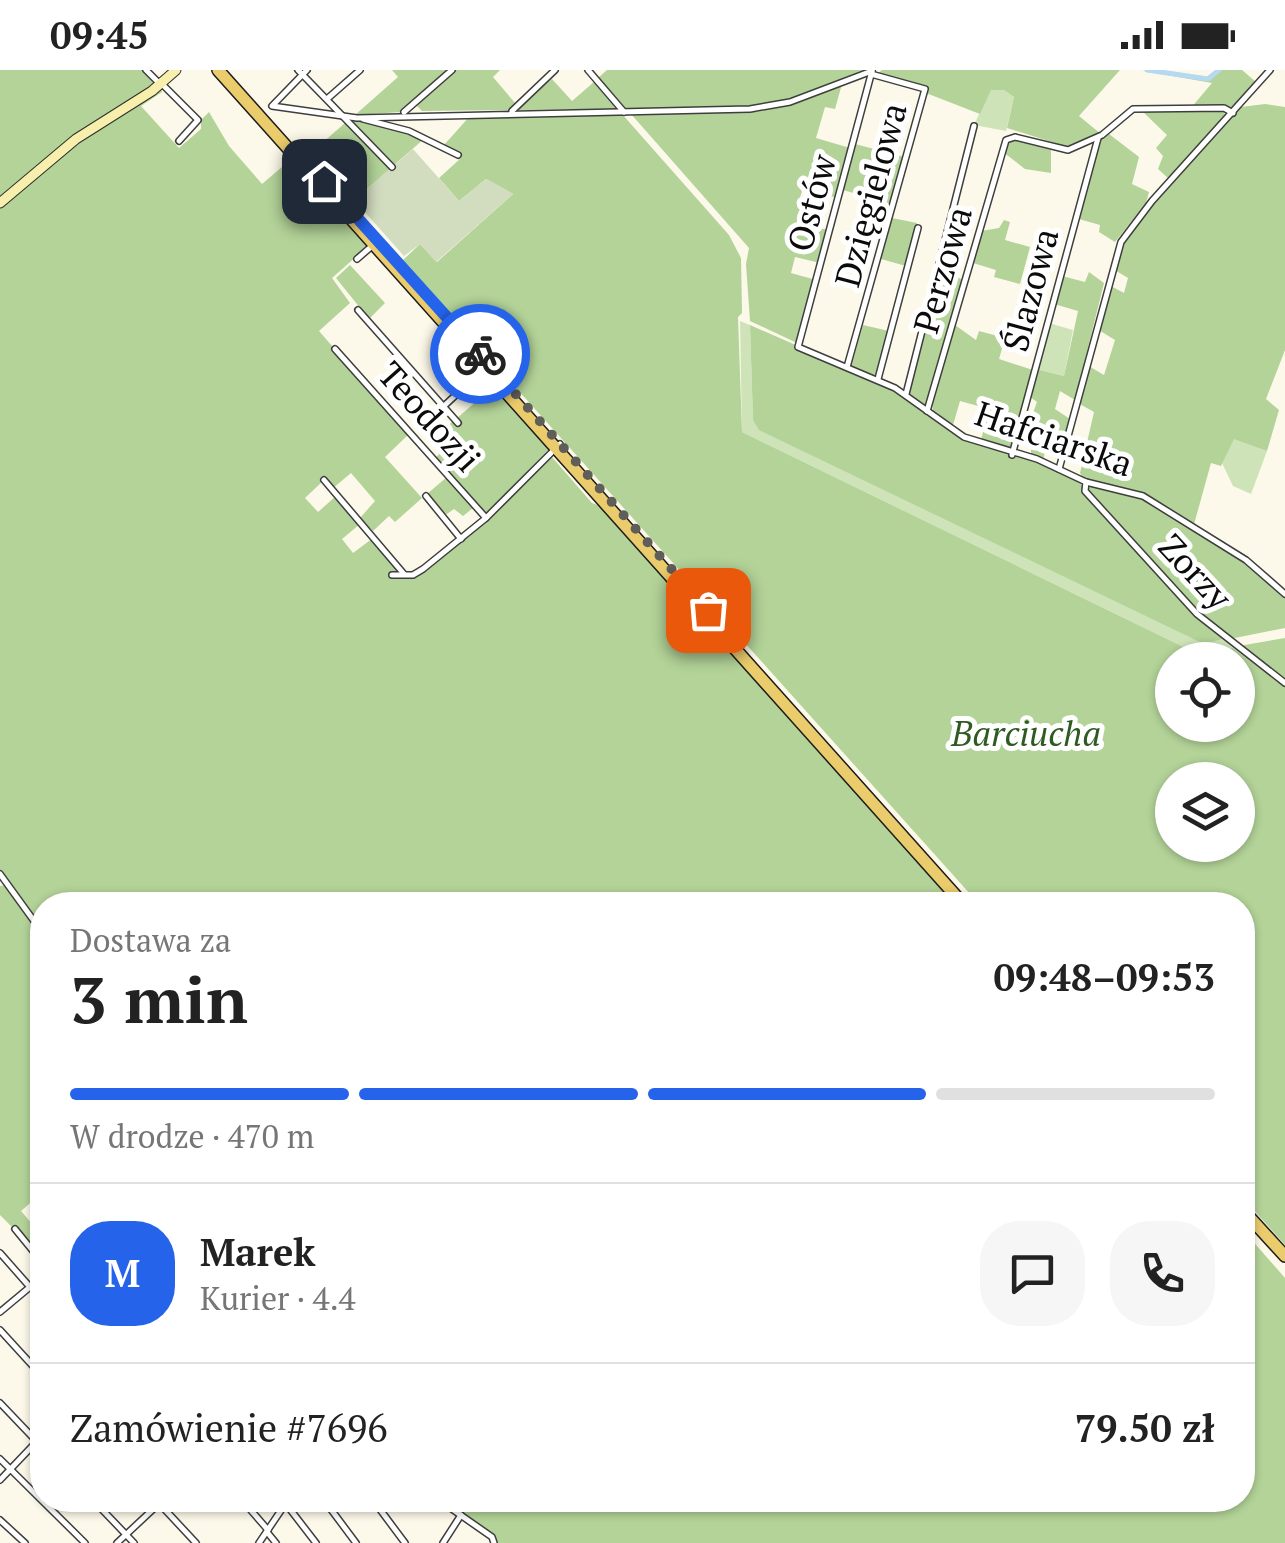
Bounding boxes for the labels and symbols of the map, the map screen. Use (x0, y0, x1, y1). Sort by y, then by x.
street label: Dzięgielowa (823, 98, 917, 292)
pin (282, 139, 367, 224)
street label: Ostów (776, 149, 846, 256)
street label: Perzowa (902, 201, 982, 338)
street label: Ślazowa (992, 223, 1069, 356)
courier (430, 304, 530, 404)
street label: Teodozji (368, 352, 491, 481)
street label: Hafciarska (970, 390, 1139, 486)
street label: Zorzy (1149, 524, 1243, 620)
pin (666, 568, 751, 653)
park label: Barciucha (950, 710, 1101, 756)

